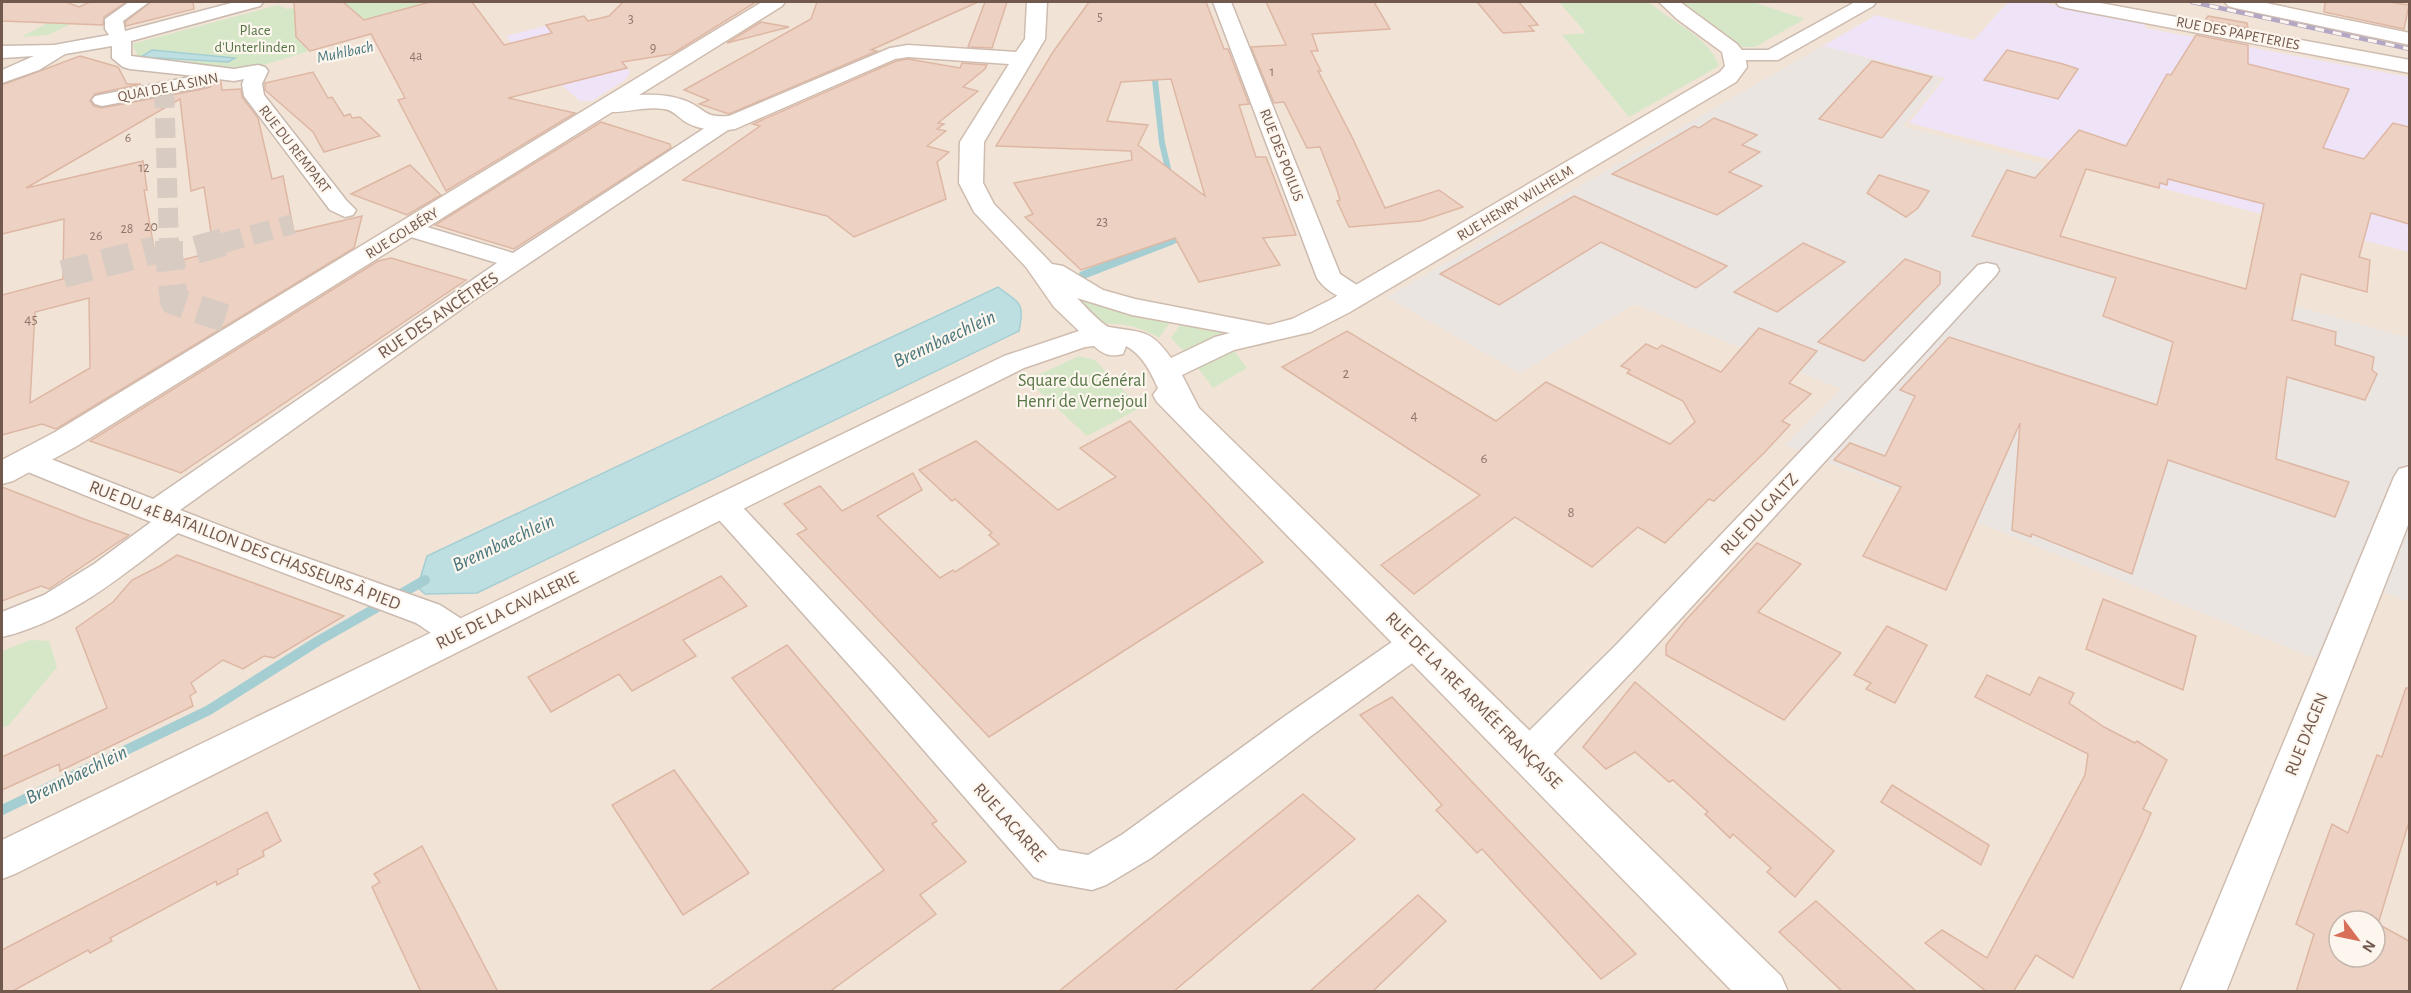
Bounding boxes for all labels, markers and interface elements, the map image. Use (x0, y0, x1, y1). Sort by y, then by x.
house number: 5 (1097, 10, 1103, 24)
house number: 3 (628, 12, 634, 26)
street label: RUE DES PAPETERIES (2175, 14, 2301, 53)
park label: Place d'Unterlinden (215, 23, 295, 55)
water label: Muhlbach (315, 38, 375, 66)
house number: 9 (650, 41, 656, 55)
house number: 4a (409, 49, 423, 63)
house number: 1 (1270, 65, 1274, 79)
street label: QUAI DE LA SINN (116, 70, 220, 105)
street label: RUE DU REMPART (256, 103, 334, 197)
street label: RUE DES POILUS (1257, 107, 1306, 203)
house number: 6 (125, 131, 131, 145)
house number: 12 (138, 161, 150, 175)
street label: RUE HENRY WILHELM (1455, 163, 1576, 244)
street label: RUE GOLBÉRY (362, 203, 441, 262)
house number: 23 (1096, 215, 1108, 229)
house number: 20 (144, 220, 158, 234)
house number: 28 (120, 222, 134, 236)
house number: 26 (90, 229, 102, 243)
street label: RUE DES ANCÊTRES (374, 267, 502, 363)
water label: Brennbaechlein (890, 307, 999, 371)
house number: 45 (24, 312, 38, 327)
house number: 2 (1343, 366, 1350, 381)
park label: Square du Général Henri de Vernejoul (1016, 372, 1148, 411)
house number: 4 (1410, 408, 1418, 423)
house number: 6 (1480, 451, 1488, 466)
street label: RUE DU GALTZ (1717, 470, 1802, 559)
street label: RUE DU 4E BATAILLON DES CHASSEURS À PIED (86, 475, 404, 614)
house number: 8 (1567, 505, 1575, 520)
water label: Brennbaechlein (449, 511, 558, 575)
street label: RUE DE LA CAVALERIE (433, 569, 582, 653)
street label: RUE DE LA 1RE ARMÉE FRANÇAISE (1382, 607, 1567, 793)
street label: RUE D'AGEN (2282, 690, 2332, 778)
water label: Brennbaechlein (23, 742, 130, 808)
street label: RUE LACARRE (970, 780, 1049, 866)
north arrow (2327, 909, 2387, 969)
text: N (2359, 937, 2379, 955)

